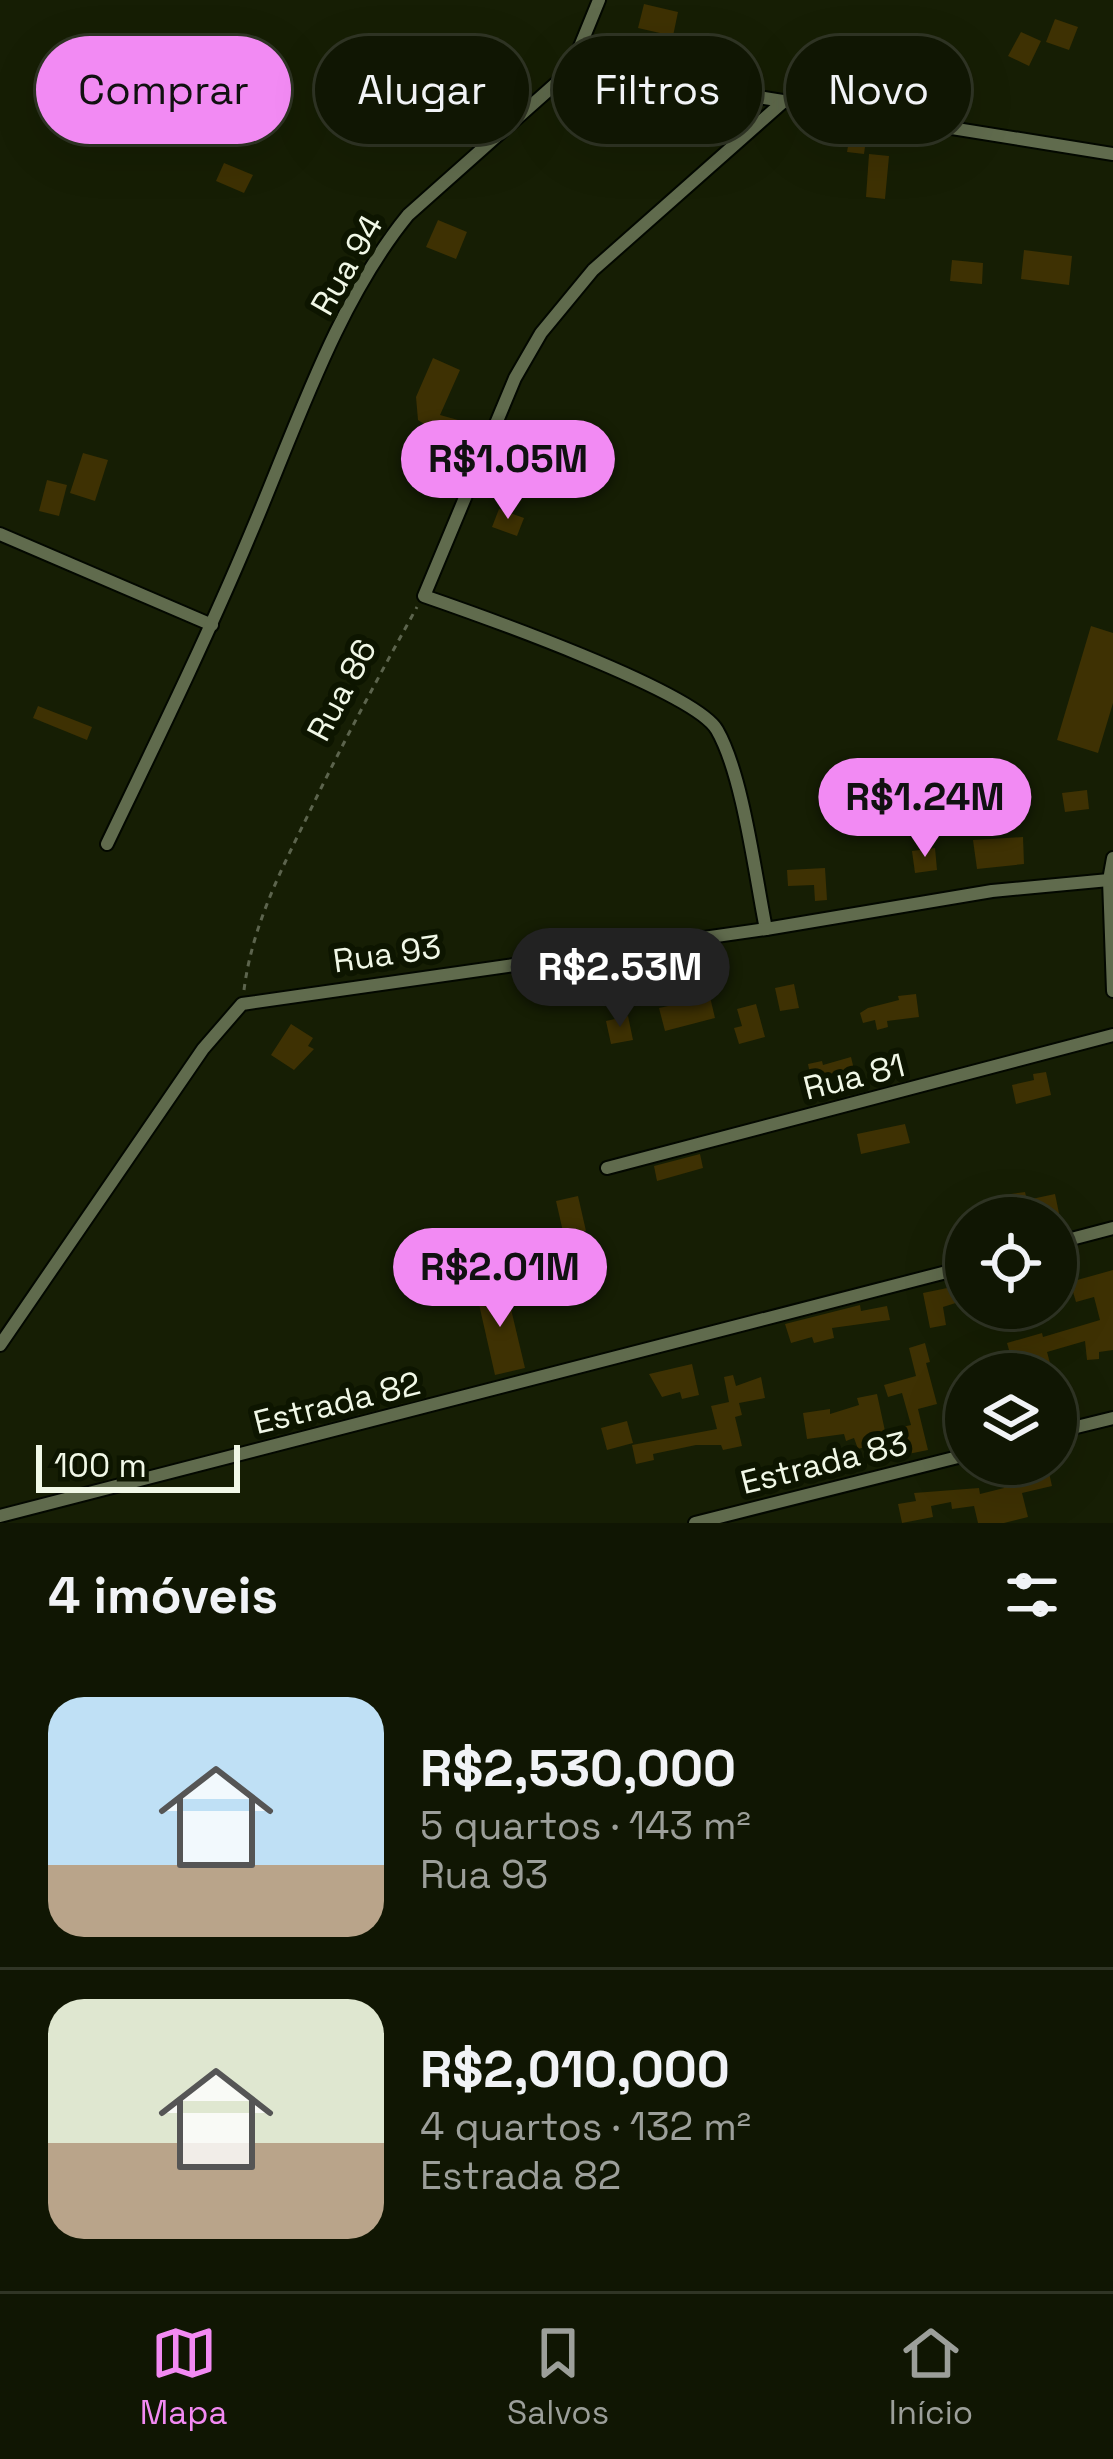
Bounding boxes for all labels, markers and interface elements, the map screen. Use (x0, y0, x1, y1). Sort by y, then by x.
chip: Comprar (36, 36, 291, 144)
chip: Alugar (315, 36, 529, 144)
chip: Filtros (553, 36, 762, 144)
chip: Novo (786, 36, 971, 144)
street label: Rua 94 (301, 207, 393, 323)
pin: R$1.05M (397, 420, 619, 522)
text: R$1.05M (428, 434, 588, 483)
street label: Rua 86 (298, 632, 386, 748)
pin: R$1.24M (814, 758, 1036, 860)
text: R$1.24M (845, 772, 1005, 821)
street label: Rua 93 (330, 926, 444, 982)
pin: R$2.53M (509, 928, 731, 1030)
text: R$2.53M (538, 942, 702, 991)
street label: Rua 81 (799, 1044, 909, 1110)
map controls (945, 1197, 1077, 1485)
button: locate (945, 1197, 1077, 1329)
pin: R$2.01M (389, 1228, 611, 1330)
text: R$2.01M (420, 1242, 580, 1291)
button: layers (945, 1353, 1077, 1485)
street label: Estrada 82 (249, 1362, 425, 1444)
street label: Estrada 83 (736, 1422, 912, 1504)
scale bar (36, 1439, 240, 1492)
text: 100 m (54, 1445, 147, 1487)
icon: filters (999, 1562, 1065, 1628)
text: 4 imóveis (48, 1563, 278, 1628)
text: R$2,530,000 (420, 1736, 736, 1801)
icon: home (144, 1745, 288, 1889)
text: 5 quartos · 143 m² (420, 1801, 751, 1850)
text: Rua 93 (420, 1850, 548, 1899)
text: R$2,010,000 (420, 2037, 730, 2102)
icon: home (144, 2047, 288, 2191)
text: 4 quartos · 132 m² (420, 2102, 751, 2151)
text: Estrada 82 (420, 2151, 621, 2200)
tab: Mapa (140, 2320, 227, 2434)
tab: Salvos (507, 2320, 609, 2434)
tab: Início (889, 2320, 973, 2434)

